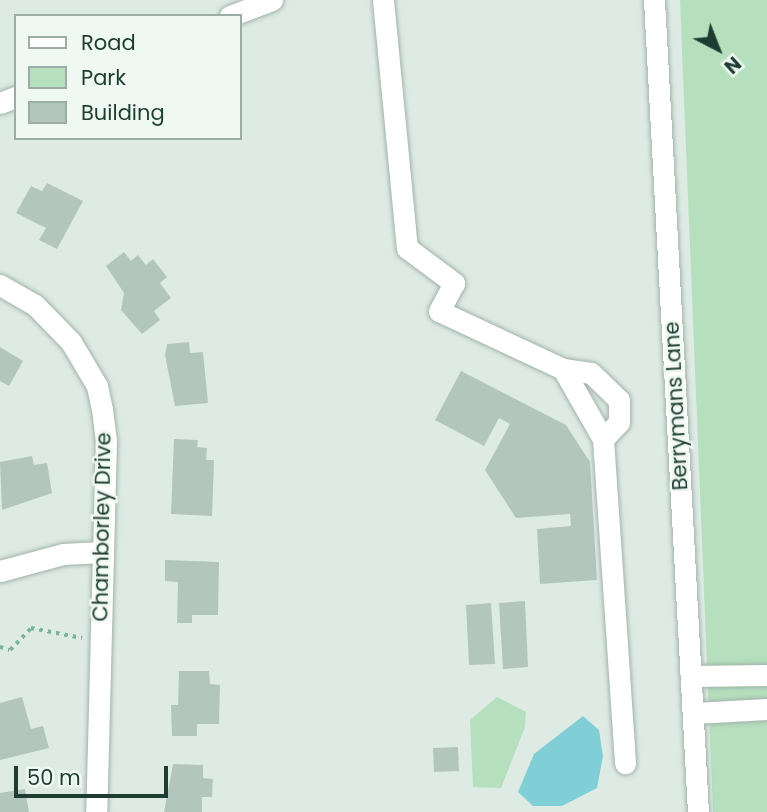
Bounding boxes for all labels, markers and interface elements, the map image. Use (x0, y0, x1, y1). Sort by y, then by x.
legend (14, 14, 242, 140)
north arrow (683, 14, 753, 84)
text: Road (81, 28, 136, 57)
text: N (718, 50, 747, 80)
text: Park (81, 63, 126, 92)
text: Building (81, 98, 165, 127)
street label: Berrymans Lane (659, 321, 693, 491)
street label: Chamborley Drive (88, 432, 116, 622)
scale bar (18, 752, 172, 796)
text: 50 m (27, 763, 81, 792)

